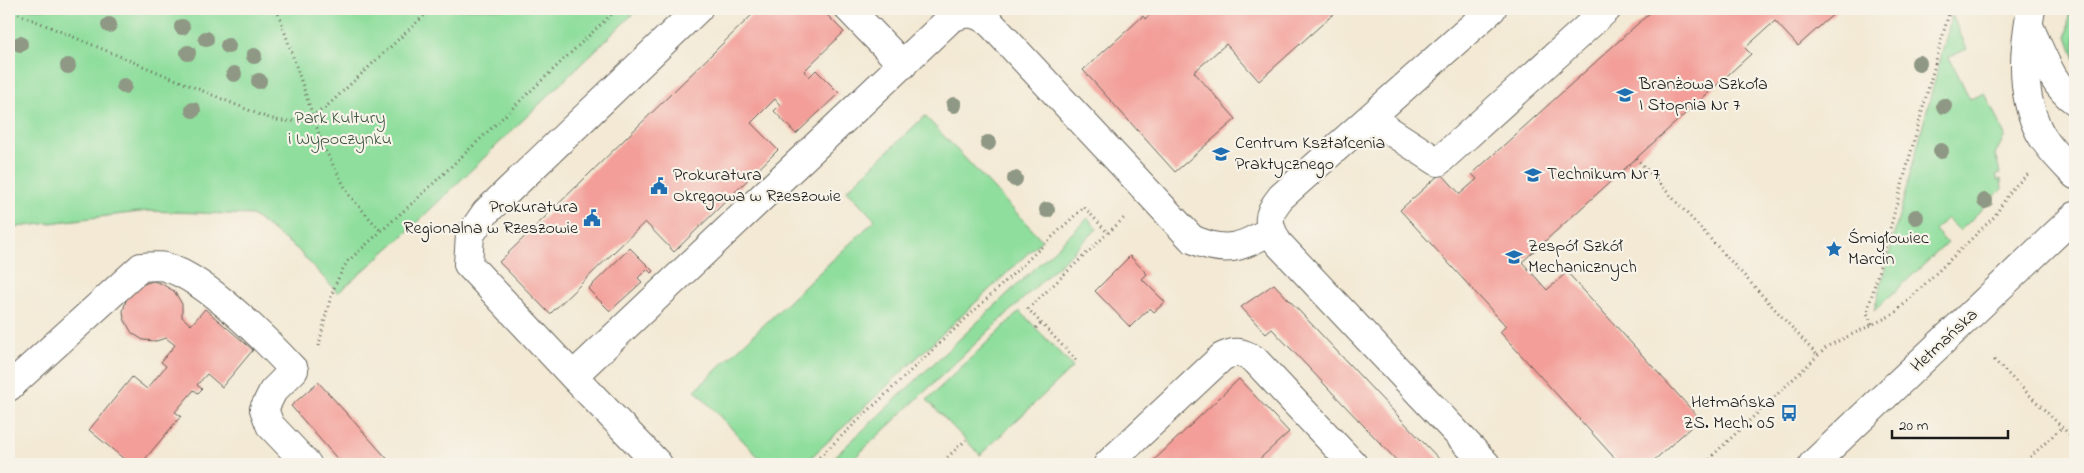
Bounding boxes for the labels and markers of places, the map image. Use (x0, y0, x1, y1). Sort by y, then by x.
place label: Branżowa Szkoła I Stopnia Nr 7 (1638, 72, 1768, 119)
school or university icon: Branżowa Szkoła I Stopnia Nr 7 (1615, 85, 1635, 105)
place label: Centrum Kształcenia Praktycznego (1235, 131, 1385, 179)
school or university icon: Centrum Kształcenia Praktycznego (1211, 144, 1231, 164)
place label: Technikum Nr 7 (1547, 162, 1661, 188)
place label: Prokuratura Okręgowa w Rzeszowie (673, 163, 842, 211)
school or university icon: Technikum Nr 7 (1523, 165, 1543, 185)
public building icon: Prokuratura Okręgowa w Rzeszowie (649, 176, 669, 196)
place label: Prokuratura Regionalna w Rzeszowie (404, 195, 579, 243)
public building icon: Prokuratura Regionalna w Rzeszowie (582, 208, 602, 228)
place label: Śmigłowiec Marcin (1848, 226, 1929, 273)
place label: Zespół Szkół Mechanicznych (1528, 234, 1637, 281)
place icon: Śmigłowiec Marcin (1824, 239, 1844, 259)
school or university icon: Zespół Szkół Mechanicznych (1504, 247, 1524, 267)
place label: Hetmańska ZS. Mech. 05 (1683, 390, 1775, 437)
bus stop icon: Hetmańska ZS. Mech. 05 (1779, 403, 1799, 423)

